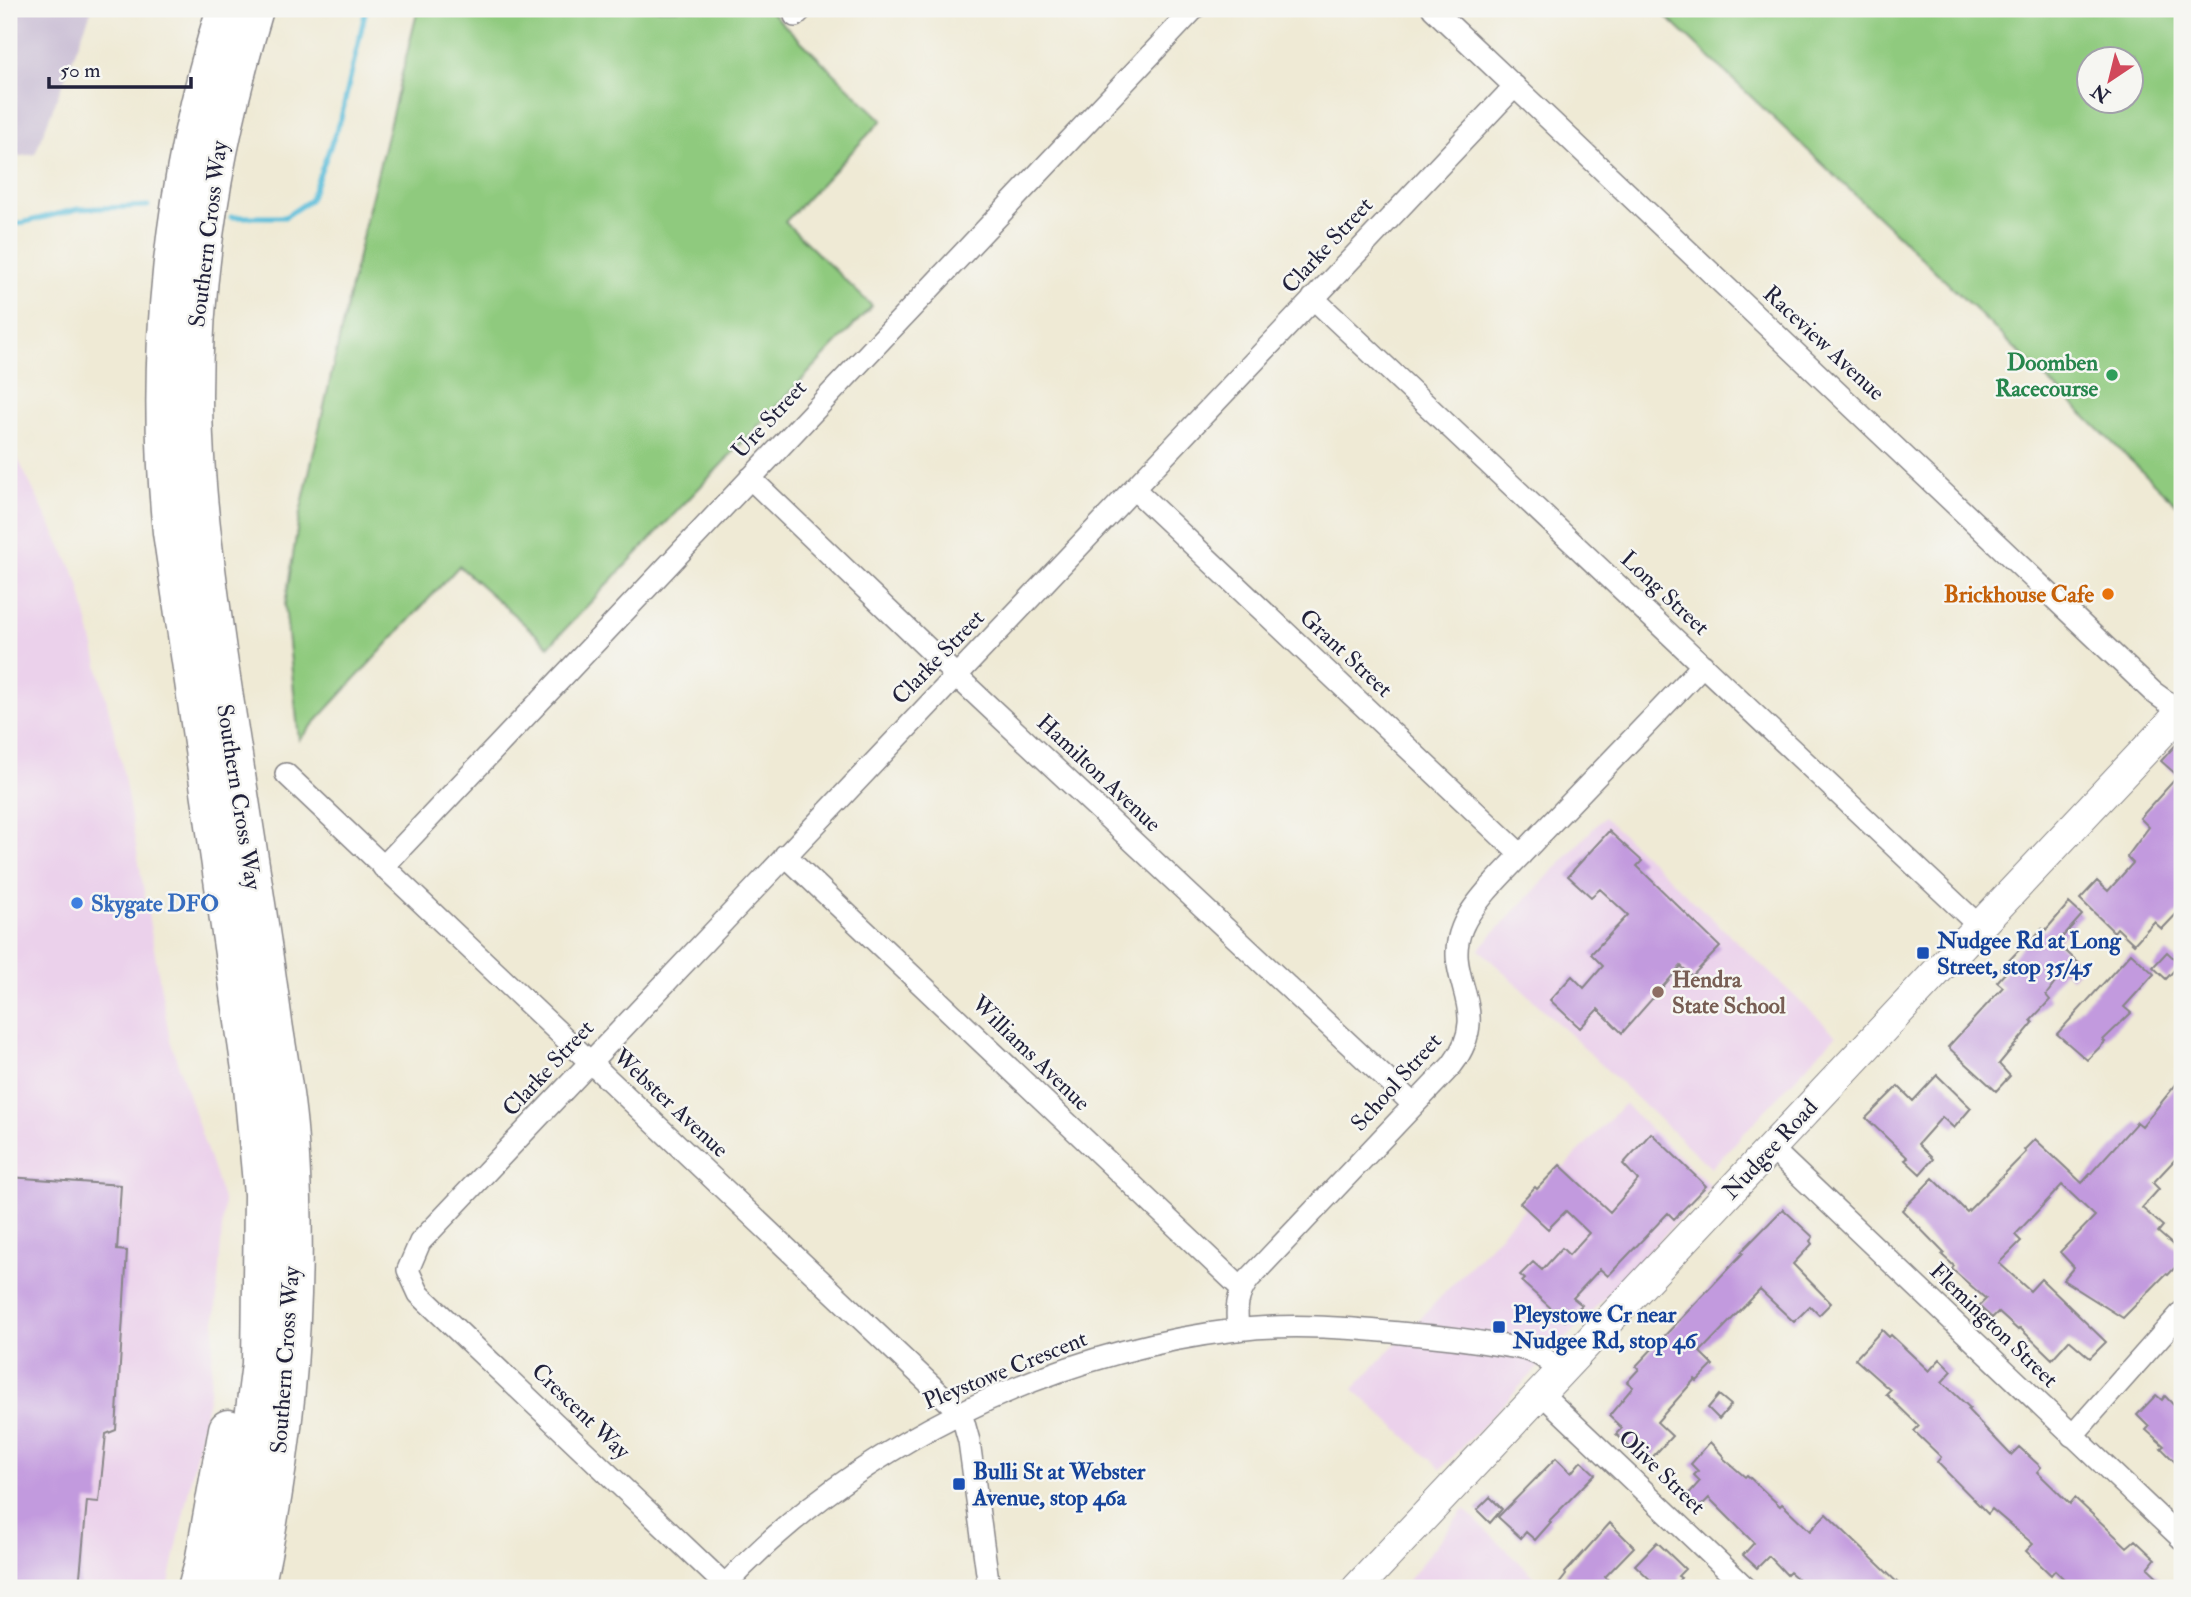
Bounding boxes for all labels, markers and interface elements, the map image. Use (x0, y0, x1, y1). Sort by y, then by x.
scale bar (49, 46, 191, 90)
north arrow (2076, 46, 2146, 116)
text: 50 m (60, 57, 101, 84)
text: N (2086, 78, 2115, 108)
street label: Southern Cross Way (182, 138, 234, 329)
street label: Clarke Street (1275, 191, 1379, 299)
street label: Raceview Avenue (1757, 279, 1891, 407)
place label: Doomben Racecourse (1995, 348, 2098, 403)
marker: Doomben Racecourse (2104, 367, 2120, 383)
street label: Ure Street (725, 374, 813, 464)
street label: Long Street (1614, 544, 1716, 642)
place label: Brickhouse Cafe (1944, 580, 2094, 609)
marker: Brickhouse Cafe (2100, 586, 2116, 602)
street label: Clarke Street (885, 603, 991, 711)
street label: Grant Street (1293, 603, 1399, 703)
street label: Southern Cross Way (210, 702, 268, 893)
street label: Hamilton Avenue (1031, 708, 1168, 838)
place label: Skygate DFO (91, 889, 219, 919)
marker: Skygate DFO (69, 895, 85, 911)
place label: Nudgee Rd at Long Street, stop 35/45 (1936, 926, 2123, 982)
marker: Nudgee Rd at Long Street, stop 35/45 (1915, 945, 1931, 961)
place label: Hendra State School (1672, 965, 1787, 1020)
marker: Hendra State School (1650, 984, 1666, 1000)
street label: Williams Avenue (965, 988, 1097, 1117)
street label: Clarke Street (496, 1014, 600, 1122)
street label: School Street (1344, 1027, 1448, 1137)
street label: Webster Avenue (607, 1042, 735, 1164)
street label: Nudgee Road (1716, 1093, 1824, 1205)
street label: Flemington Street (1924, 1256, 2064, 1394)
street label: Southern Cross Way (264, 1265, 306, 1455)
place label: Pleystowe Cr near Nudgee Rd, stop 46 (1512, 1300, 1699, 1356)
marker: Pleystowe Cr near Nudgee Rd, stop 46 (1491, 1319, 1507, 1335)
street label: Pleystowe Crescent (919, 1324, 1091, 1416)
street label: Crescent Way (526, 1357, 637, 1466)
street label: Olive Street (1612, 1423, 1712, 1521)
place label: Bulli St at Webster Avenue, stop 46a (972, 1457, 1146, 1513)
marker: Bulli St at Webster Avenue, stop 46a (951, 1476, 967, 1492)

